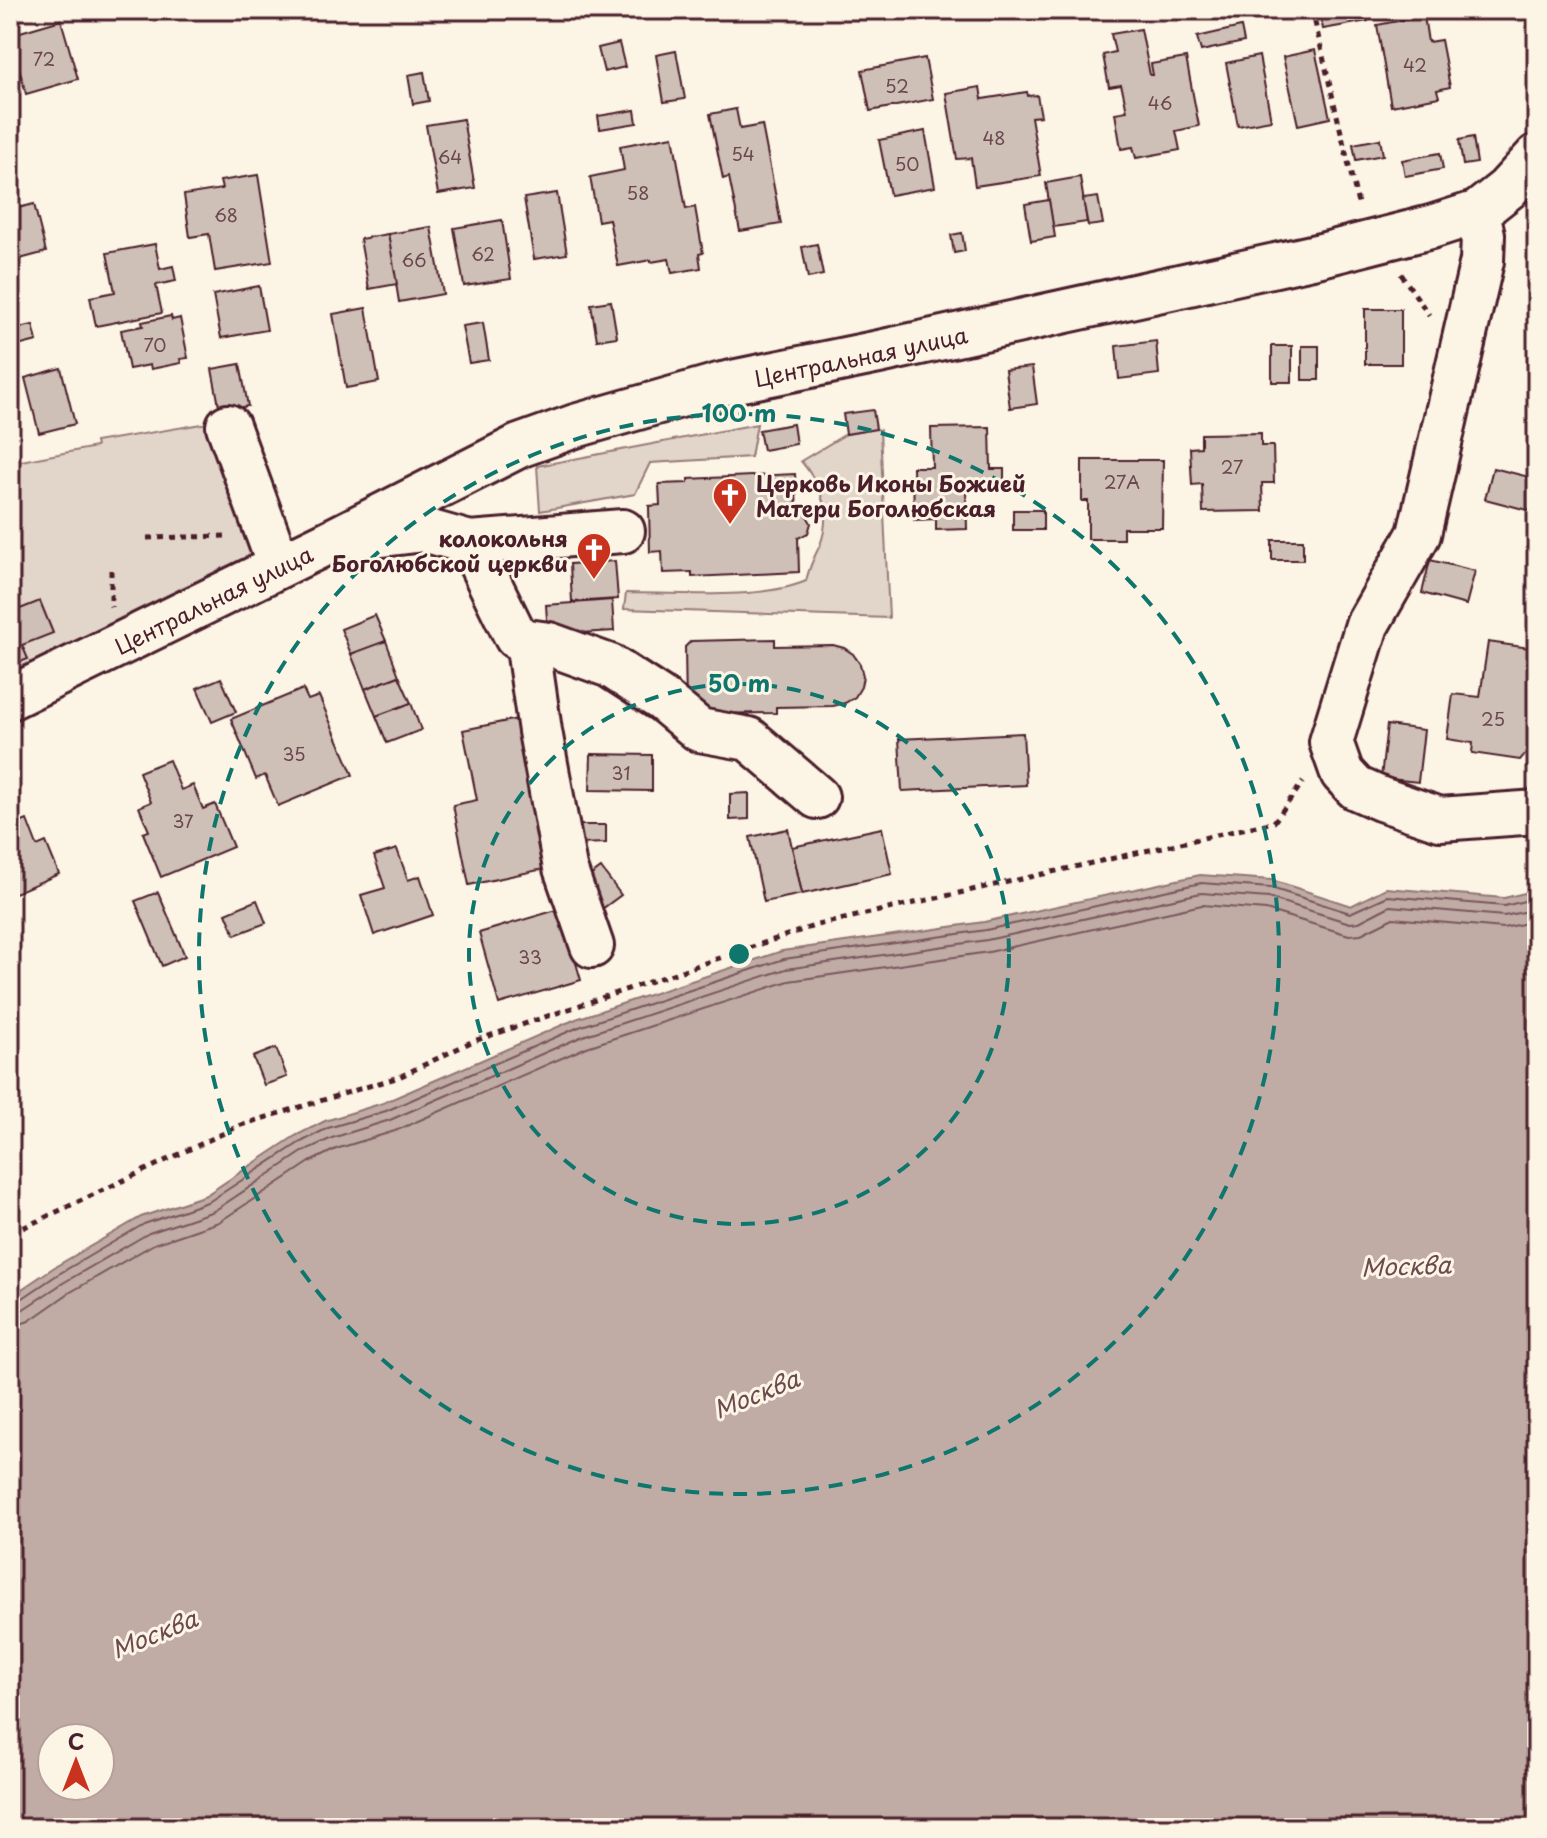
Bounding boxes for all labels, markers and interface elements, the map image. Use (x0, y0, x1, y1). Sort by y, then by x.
house number: 72 (33, 45, 55, 72)
house number: 42 (1403, 51, 1427, 78)
house number: 52 (885, 72, 909, 99)
house number: 46 (1148, 89, 1172, 116)
house number: 48 (982, 124, 1006, 151)
house number: 54 (731, 140, 755, 167)
house number: 64 (438, 143, 462, 170)
house number: 50 (895, 150, 919, 177)
house number: 58 (627, 179, 649, 206)
house number: 68 (214, 201, 238, 228)
house number: 62 (471, 240, 495, 267)
house number: 66 (402, 246, 426, 273)
street label: Центральная улица (751, 317, 971, 394)
house number: 70 (144, 331, 166, 358)
text: 100 m (702, 394, 776, 430)
house number: 27 (1221, 453, 1243, 480)
place label: Церковь Иконы Божией Матери Боголюбская (756, 466, 1026, 524)
house number: 27А (1104, 468, 1140, 495)
church icon: Церковь Иконы Божией Матери Боголюбская (711, 476, 749, 526)
place label: колокольня Боголюбской церкви (332, 521, 568, 579)
church icon: колокольня Боголюбской церкви (575, 531, 613, 581)
street label: Центральная улица (108, 536, 318, 661)
text: 50 m (708, 664, 770, 700)
house number: 25 (1481, 705, 1505, 732)
house number: 35 (282, 740, 306, 767)
house number: 31 (612, 759, 630, 786)
house number: 37 (172, 807, 194, 834)
centre of rings (725, 940, 753, 968)
house number: 33 (518, 943, 542, 970)
water label: Москва (1360, 1245, 1453, 1285)
water label: Москва (708, 1359, 805, 1427)
water label: Москва (106, 1599, 203, 1667)
north arrow (36, 1722, 116, 1802)
text: С (68, 1724, 84, 1757)

